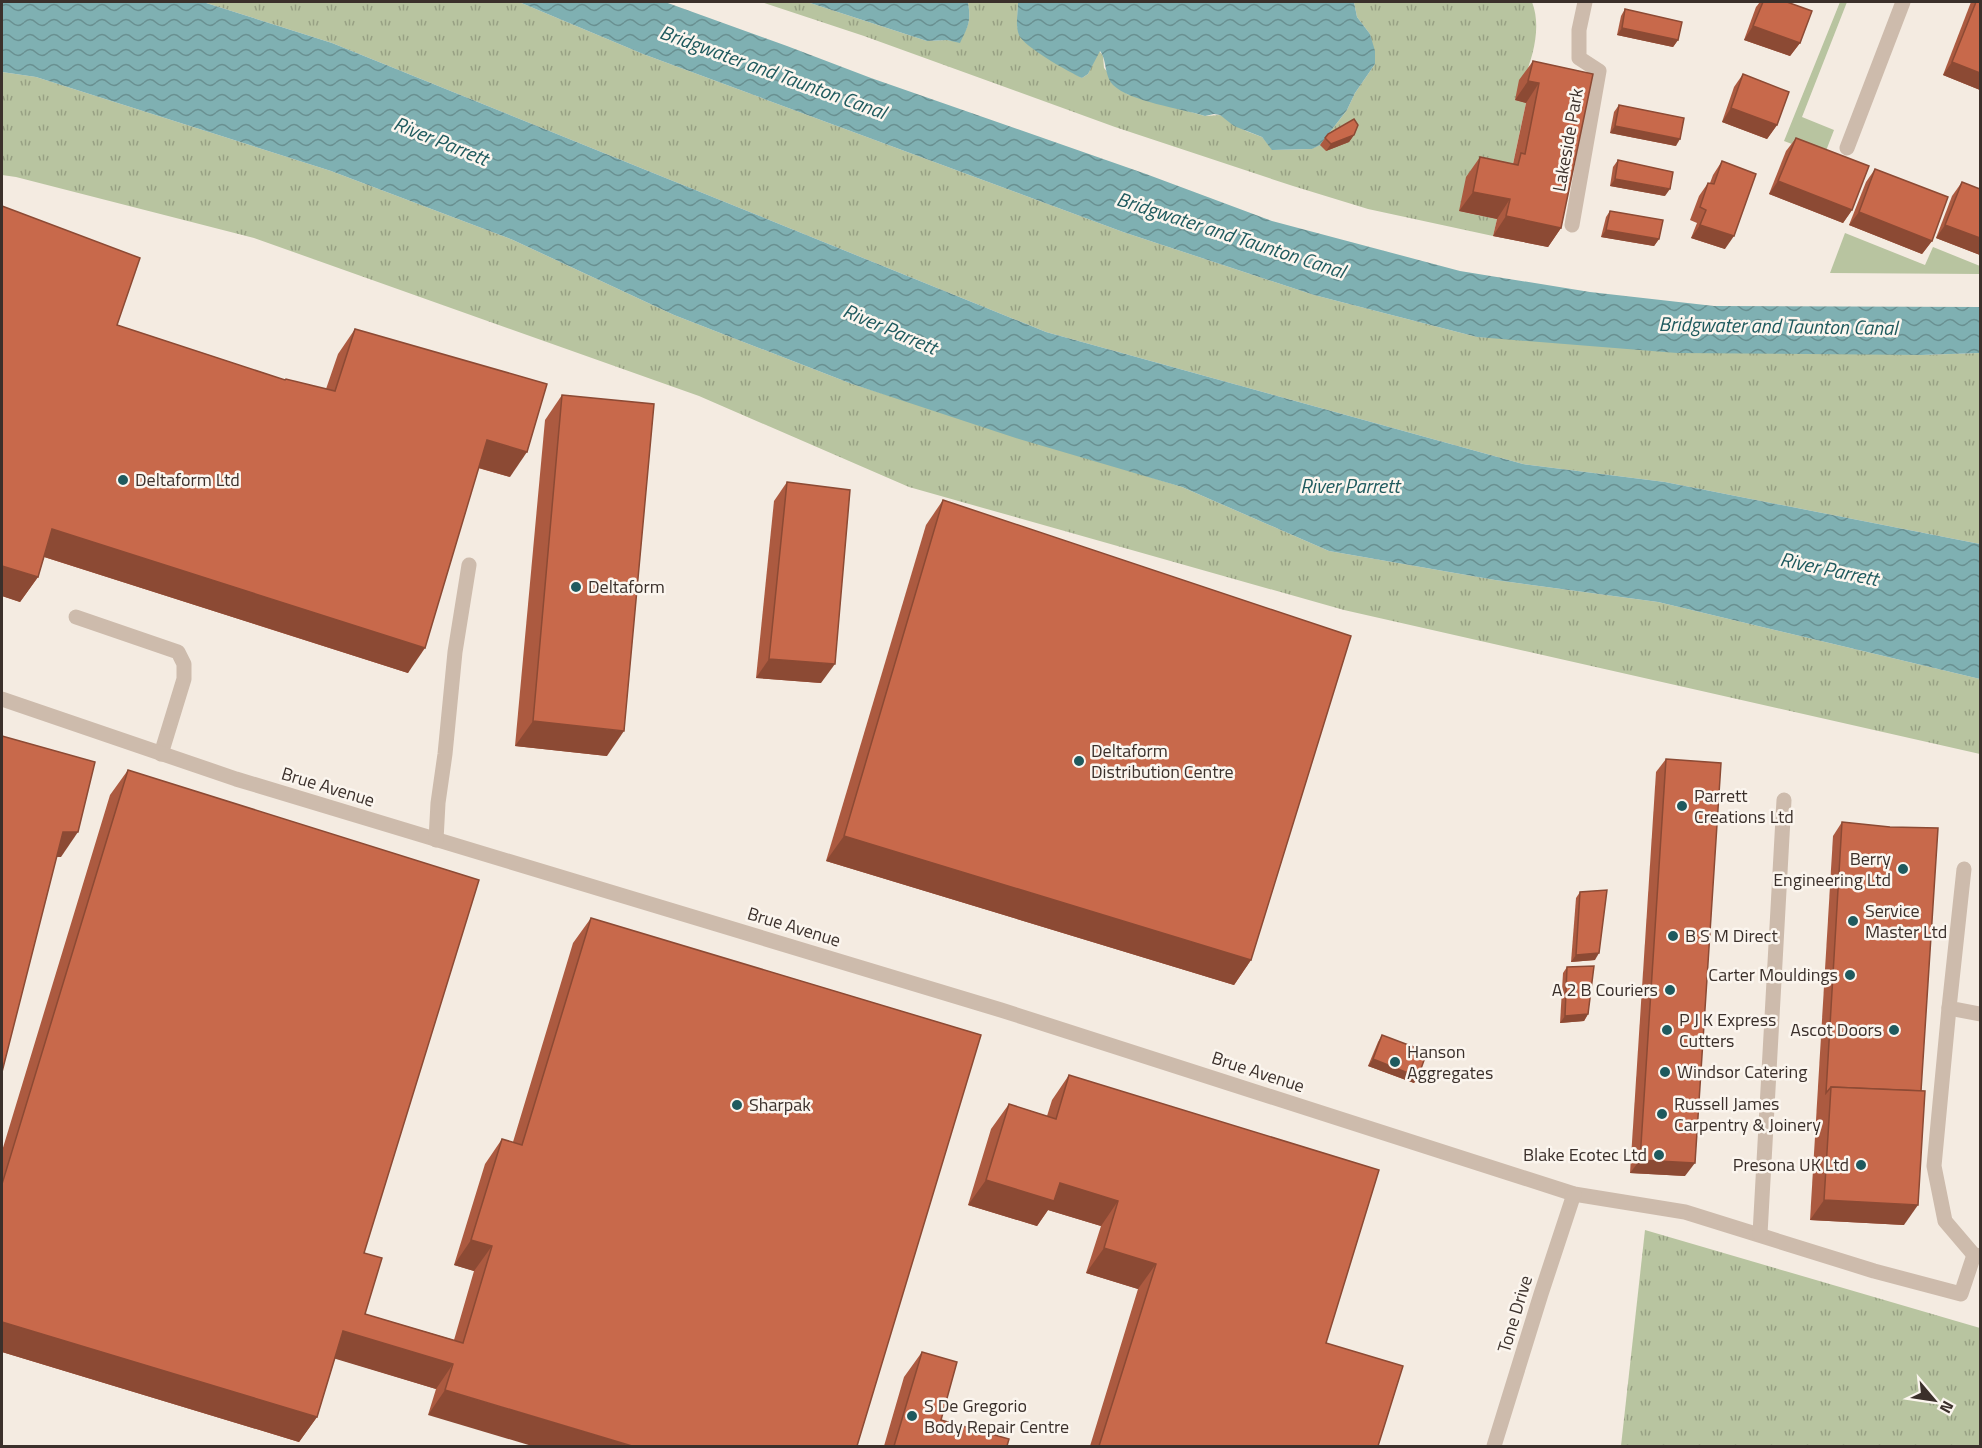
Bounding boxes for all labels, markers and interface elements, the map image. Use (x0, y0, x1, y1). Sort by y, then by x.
water label: Bridgwater and Taunton Canal (656, 16, 893, 128)
street label: Lakeside Park (1545, 86, 1590, 194)
water label: River Parrett (389, 108, 496, 175)
water label: Bridgwater and Taunton Canal (1113, 183, 1352, 287)
water label: River Parrett (838, 295, 944, 363)
water label: Bridgwater and Taunton Canal (1658, 308, 1900, 343)
place label: Deltaform Ltd (135, 466, 240, 493)
water label: River Parrett (1300, 470, 1402, 501)
marker: Deltaform Ltd (116, 473, 130, 487)
water label: River Parrett (1777, 543, 1884, 595)
place label: Deltaform (588, 573, 665, 600)
marker: Deltaform (569, 580, 583, 594)
place label: Deltaform Distribution Centre (1091, 737, 1234, 785)
marker: Deltaform Distribution Centre (1072, 754, 1086, 768)
street label: Brue Avenue (278, 760, 378, 814)
place label: Parrett Creations Ltd (1694, 782, 1794, 830)
marker: Parrett Creations Ltd (1675, 799, 1689, 813)
place label: Berry Engineering Ltd (1773, 845, 1891, 893)
marker: Berry Engineering Ltd (1896, 862, 1910, 876)
place label: Service Master Ltd (1865, 897, 1947, 945)
street label: Brue Avenue (744, 900, 844, 954)
marker: Service Master Ltd (1846, 914, 1860, 928)
place label: B S M Direct (1685, 922, 1778, 949)
marker: B S M Direct (1666, 929, 1680, 943)
place label: Carter Mouldings (1708, 961, 1838, 988)
marker: Carter Mouldings (1843, 968, 1857, 982)
place label: A 2 B Couriers (1552, 976, 1658, 1003)
marker: A 2 B Couriers (1663, 983, 1677, 997)
place label: P J K Express Cutters (1679, 1006, 1776, 1054)
place label: Ascot Doors (1790, 1016, 1882, 1043)
marker: P J K Express Cutters (1660, 1023, 1674, 1037)
marker: Ascot Doors (1887, 1023, 1901, 1037)
place label: Hanson Aggregates (1407, 1038, 1493, 1086)
street label: Brue Avenue (1208, 1044, 1308, 1099)
marker: Hanson Aggregates (1388, 1055, 1402, 1069)
place label: Windsor Catering (1677, 1058, 1807, 1085)
marker: Windsor Catering (1658, 1065, 1672, 1079)
place label: Russell James Carpentry & Joinery (1674, 1090, 1821, 1138)
place label: Sharpak (749, 1091, 811, 1118)
marker: Sharpak (730, 1098, 744, 1112)
marker: Russell James Carpentry & Joinery (1655, 1107, 1669, 1121)
place label: Blake Ecotec Ltd (1523, 1141, 1647, 1168)
marker: Blake Ecotec Ltd (1652, 1148, 1666, 1162)
place label: Presona UK Ltd (1733, 1151, 1849, 1178)
marker: Presona UK Ltd (1854, 1158, 1868, 1172)
street label: Tone Drive (1490, 1272, 1539, 1356)
north arrow (1904, 1370, 1964, 1430)
place label: S De Gregorio Body Repair Centre (924, 1392, 1069, 1440)
text: N (1934, 1397, 1960, 1418)
marker: S De Gregorio Body Repair Centre (905, 1409, 919, 1423)

